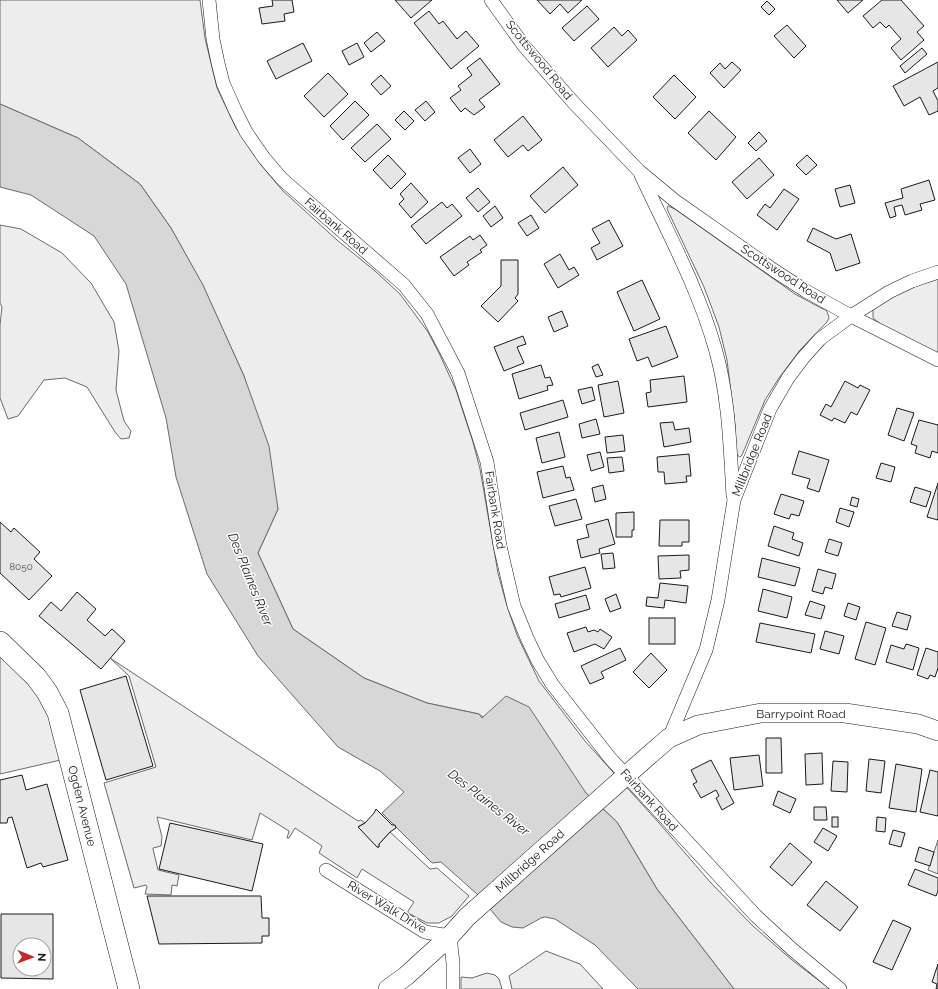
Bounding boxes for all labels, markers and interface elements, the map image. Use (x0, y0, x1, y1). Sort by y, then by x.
street label: Scottswood Road (503, 18, 575, 102)
street label: Fairbank Road (302, 195, 370, 257)
street label: Scottswood Road (738, 242, 828, 306)
street label: Millbridge Road (729, 412, 775, 498)
street label: Fairbank Road (482, 470, 508, 550)
water label: Des Plaines River (225, 530, 276, 628)
house number: 8050 (9, 561, 33, 572)
street label: Barrypoint Road (756, 707, 846, 721)
street label: Ogden Avenue (65, 764, 99, 848)
water label: Des Plaines River (445, 766, 533, 839)
street label: Fairbank Road (617, 766, 681, 834)
street label: Millbridge Road (493, 826, 567, 896)
street label: River Walk Drive (345, 878, 429, 936)
north arrow (12, 937, 52, 977)
text: N (35, 953, 48, 961)

